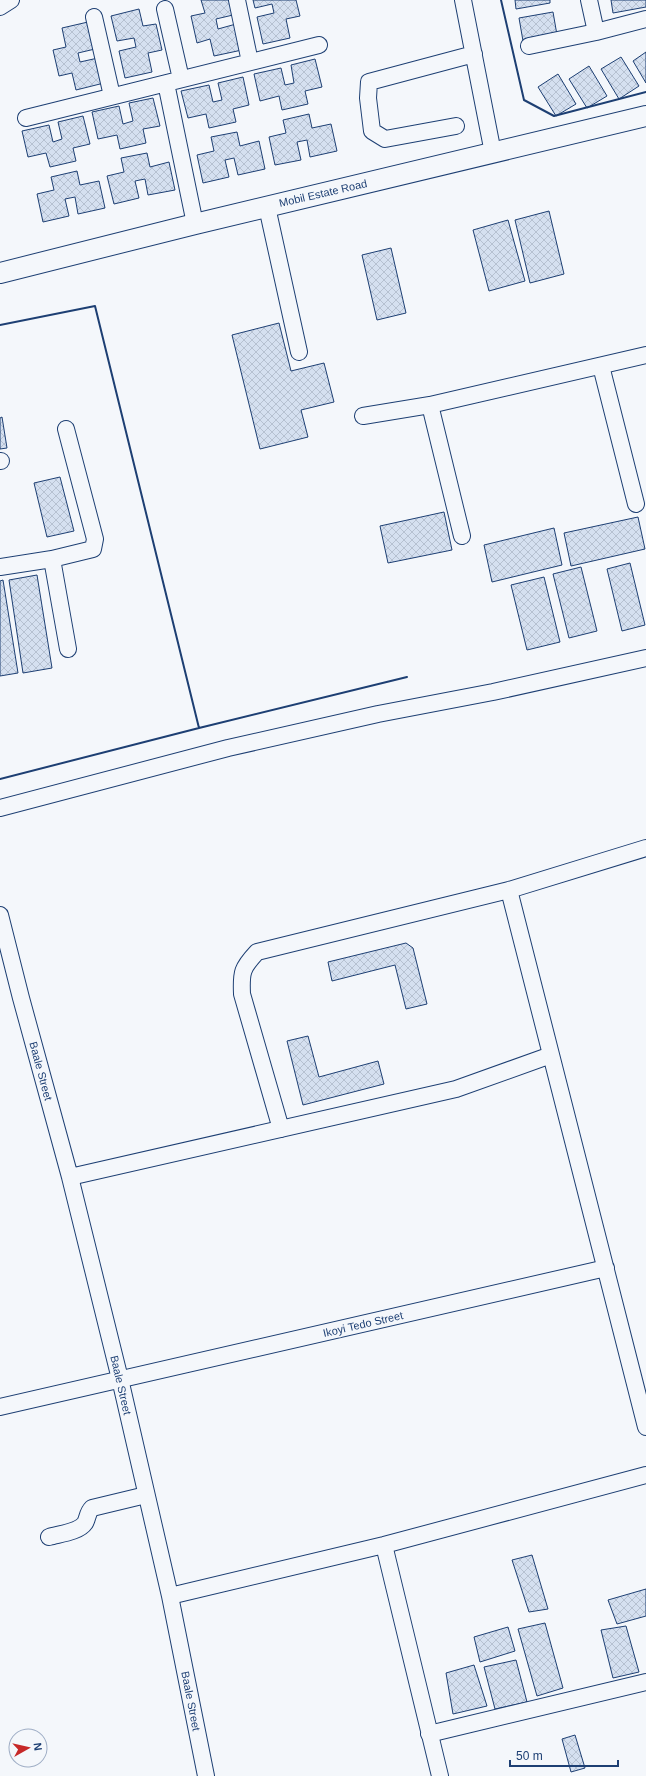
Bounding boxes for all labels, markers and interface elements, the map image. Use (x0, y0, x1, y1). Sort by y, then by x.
street label: Mobil Estate Road (278, 177, 368, 209)
street label: Baale Street (27, 1040, 55, 1102)
street label: Ikoyi Tedo Street (322, 1309, 404, 1339)
street label: Baale Street (108, 1354, 134, 1416)
street label: Baale Street (179, 1670, 203, 1732)
north arrow (8, 1728, 48, 1768)
text: N (31, 1742, 44, 1751)
scale bar (510, 1742, 618, 1768)
text: 50 m (516, 1749, 543, 1763)

